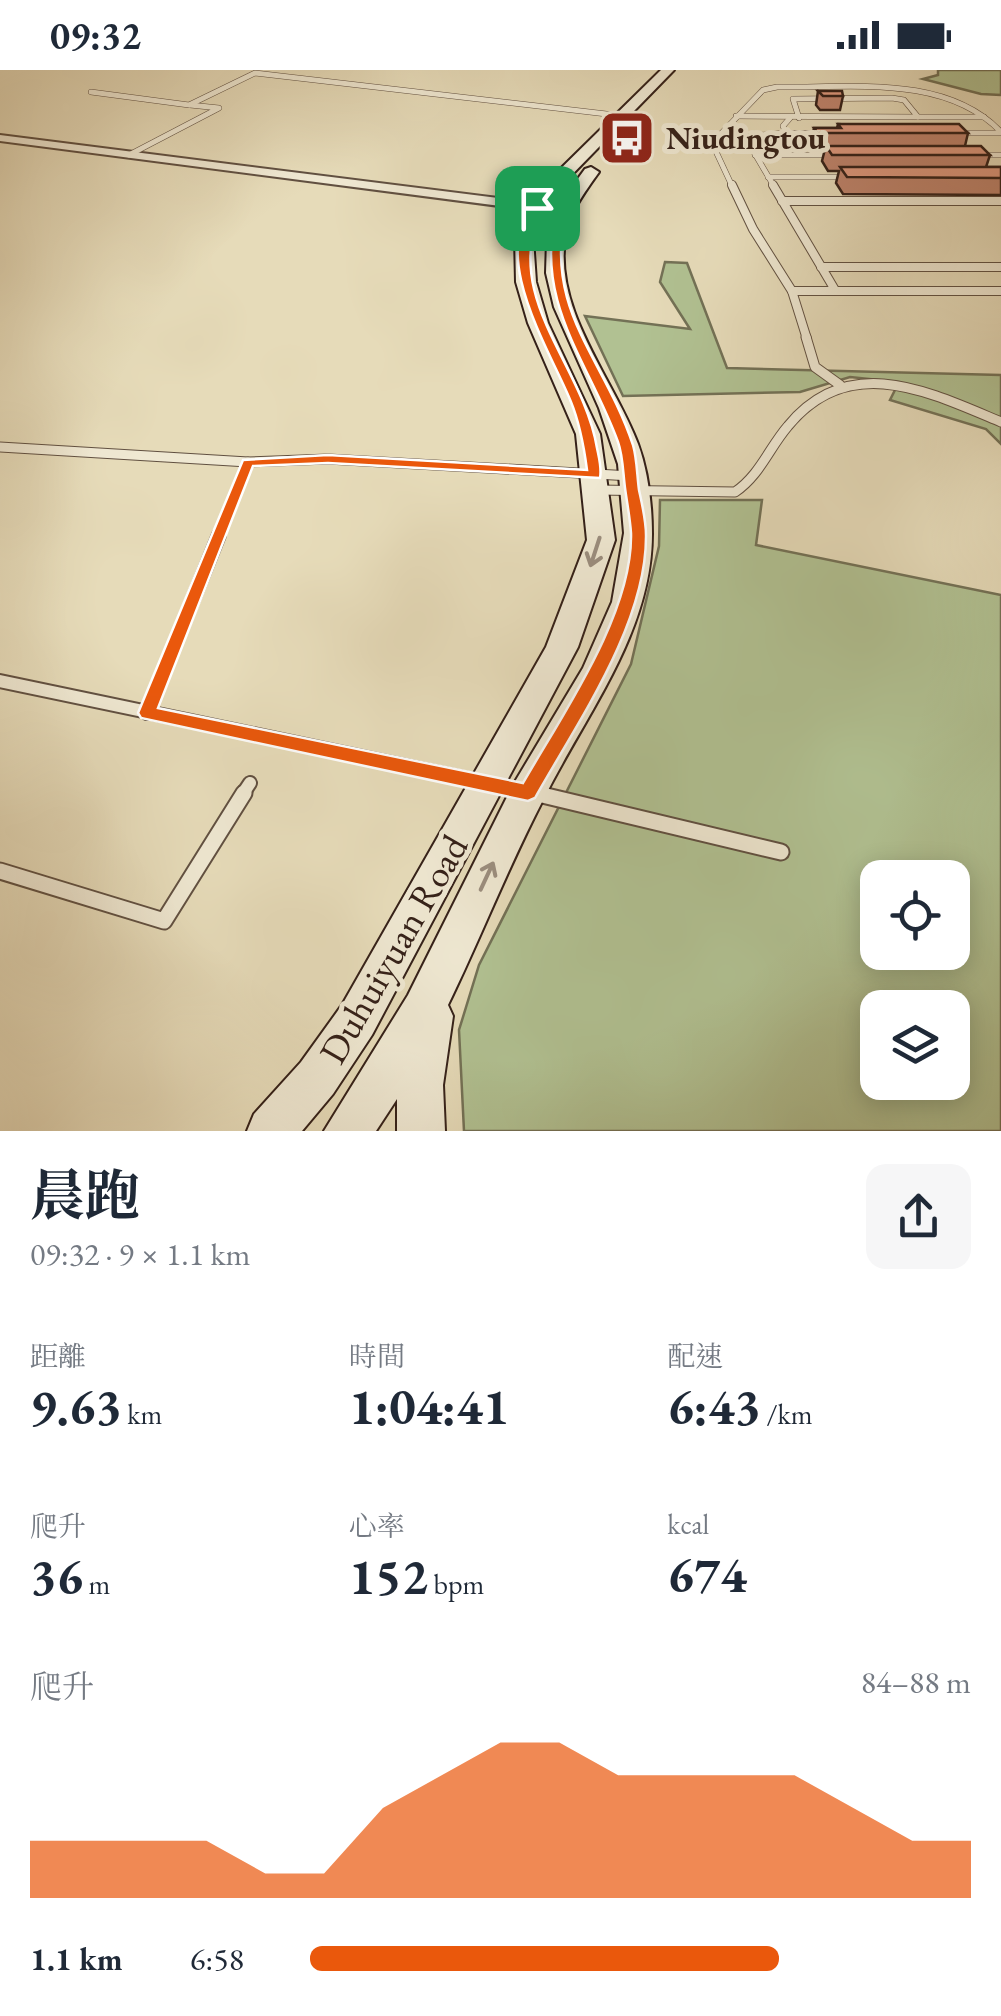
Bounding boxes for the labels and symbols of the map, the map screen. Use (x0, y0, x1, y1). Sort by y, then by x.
bus stop icon: Niudingtou (597, 108, 657, 168)
place label: Niudingtou (666, 117, 826, 159)
pin (495, 166, 580, 251)
one-way arrow (585, 536, 603, 568)
street label: Duhuiyuan Road (308, 825, 479, 1072)
one-way arrow (479, 862, 497, 892)

